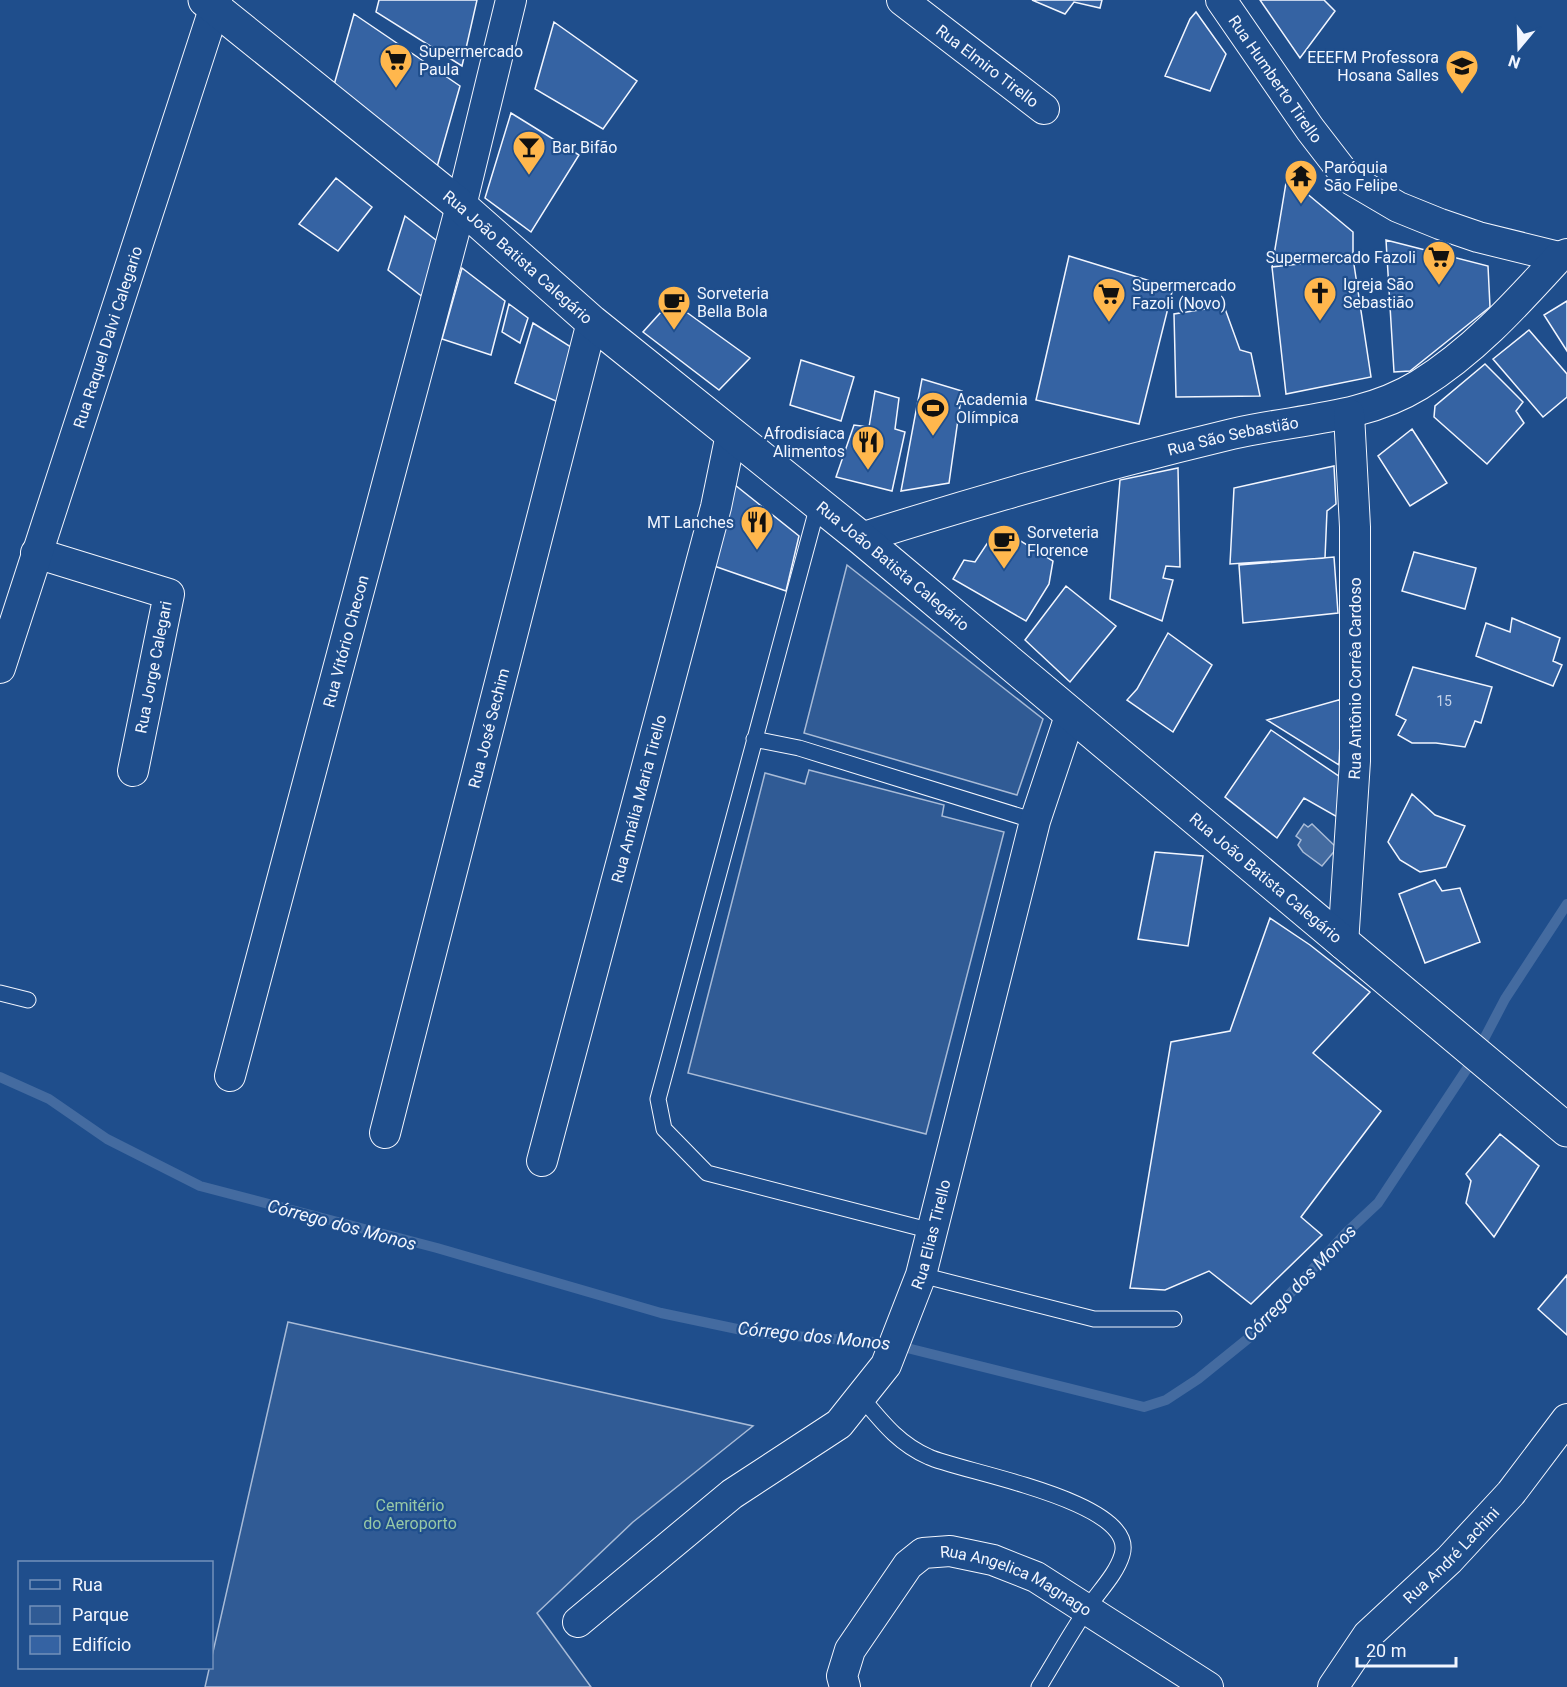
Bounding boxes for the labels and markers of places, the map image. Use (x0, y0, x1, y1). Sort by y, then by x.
supermarket icon: Supermercado Paula (378, 42, 414, 89)
place label: Supermercado Paula (419, 42, 523, 79)
place label: EEEFM Professora Hosana Salles (1307, 48, 1439, 85)
school or university icon: EEEFM Professora Hosana Salles (1444, 48, 1480, 95)
bar icon: Bar Bifão (511, 129, 547, 176)
place label: Bar Bifão (552, 138, 617, 157)
temple icon: Paróquia São Felipe (1283, 158, 1319, 205)
place label: Paróquia São Felipe (1324, 158, 1398, 195)
supermarket icon: Supermercado Fazoli (1421, 239, 1457, 286)
place label: Supermercado Fazoli (1266, 248, 1416, 267)
church icon: Igreja São Sebastião (1302, 275, 1338, 322)
place label: Igreja São Sebastião (1343, 275, 1414, 312)
supermarket icon: Supermercado Fazoli (Novo) (1091, 276, 1127, 323)
place label: Supermercado Fazoli (Novo) (1132, 276, 1236, 313)
cafe icon: Sorveteria Bella Bola (656, 284, 692, 331)
place label: Sorveteria Bella Bola (697, 284, 769, 321)
sports icon: Academia Olímpica (915, 390, 951, 437)
place label: Academia Olímpica (956, 390, 1028, 427)
place label: Afrodisíaca Alimentos (764, 424, 845, 461)
restaurant icon: Afrodisíaca Alimentos (850, 424, 886, 471)
restaurant icon: MT Lanches (739, 504, 775, 551)
place label: MT Lanches (647, 513, 734, 532)
cafe icon: Sorveteria Florence (986, 523, 1022, 570)
place label: Sorveteria Florence (1027, 523, 1099, 560)

